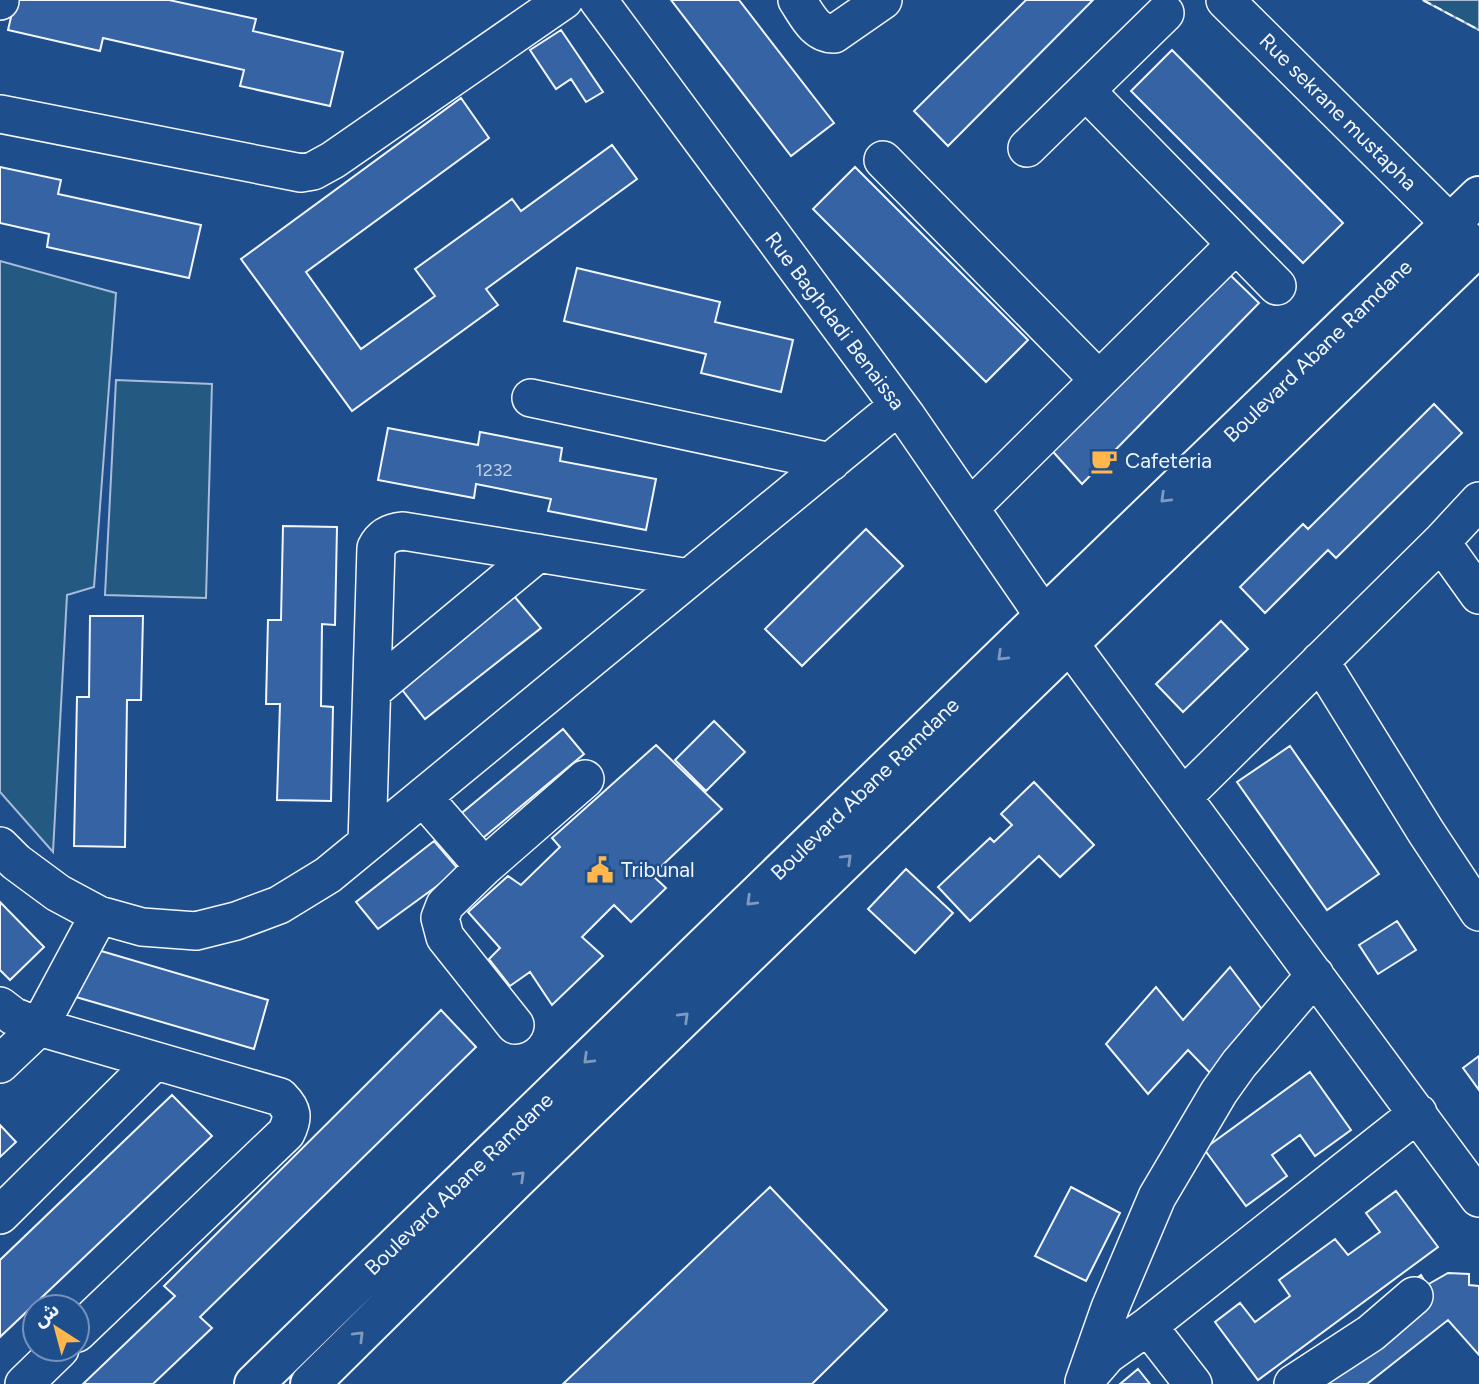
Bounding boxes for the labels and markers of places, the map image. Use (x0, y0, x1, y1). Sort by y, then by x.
cafe icon: Cafeteria (1089, 446, 1119, 476)
place label: Cafeteria (1125, 448, 1212, 473)
public building icon: Tribunal (585, 855, 615, 885)
place label: Tribunal (621, 857, 695, 882)

